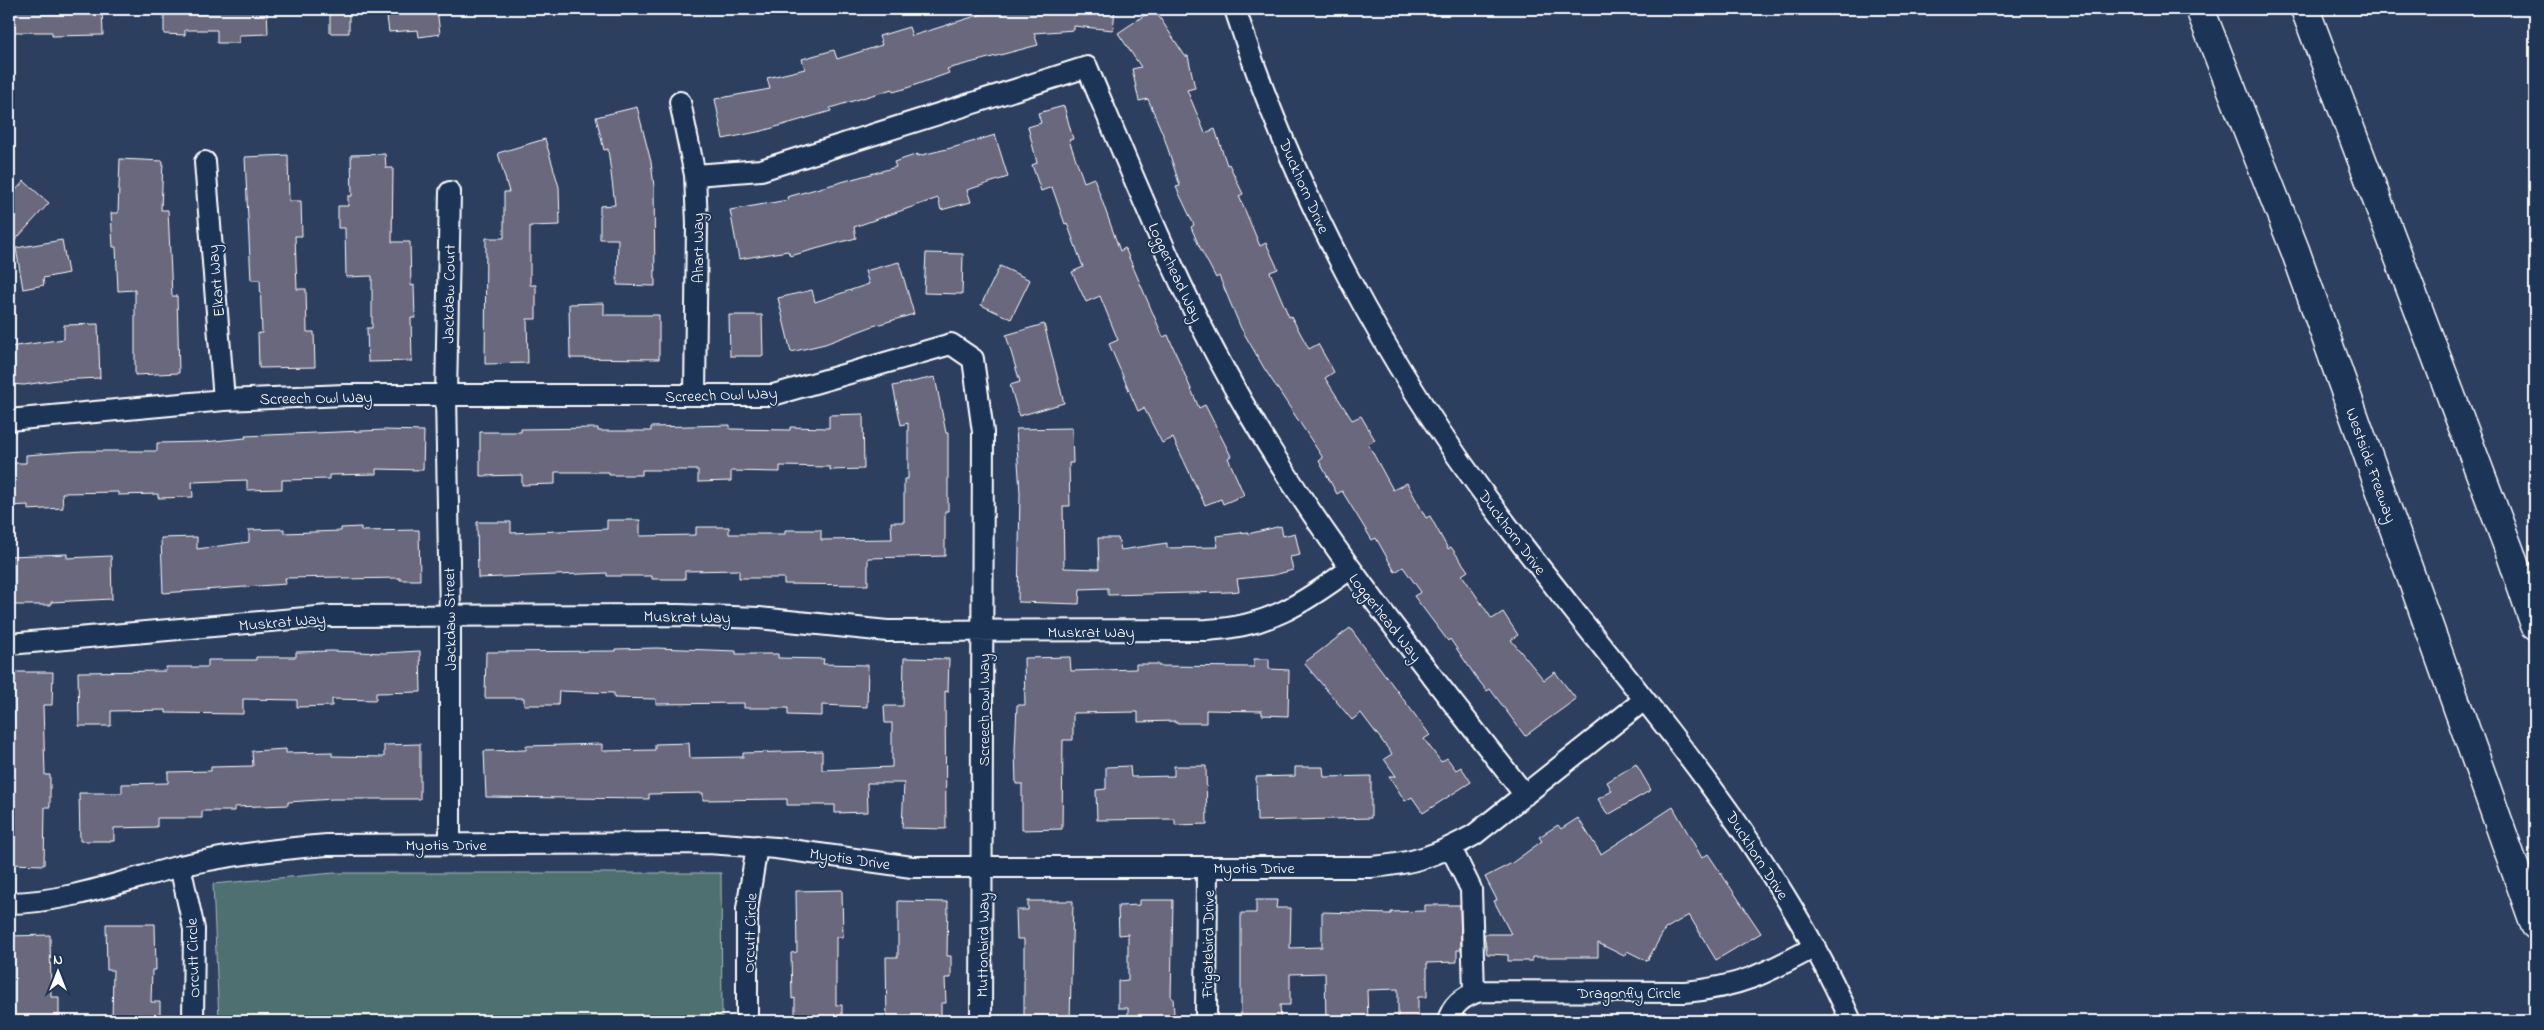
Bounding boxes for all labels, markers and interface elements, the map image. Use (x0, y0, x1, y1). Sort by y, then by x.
street label: Duckhorn Drive (1271, 135, 1335, 239)
street label: Ahart Way (687, 213, 711, 283)
street label: Loggerhead Way (1141, 219, 1208, 327)
street label: Elkart Way (202, 244, 232, 318)
street label: Jackdaw Court (437, 244, 463, 344)
street label: Screech Owl Way (664, 382, 778, 410)
street label: Screech Owl Way (259, 386, 373, 412)
street label: Westside Freeway (2338, 405, 2402, 527)
street label: Duckhorn Drive (1471, 485, 1552, 581)
street label: Jackdaw Street (438, 567, 464, 671)
street label: Loggerhead Way (1342, 569, 1427, 668)
street label: Muskrat Way (643, 605, 731, 631)
street label: Muskrat Way (238, 607, 327, 639)
street label: Muskrat Way (1048, 621, 1135, 645)
street label: Screech Owl Way (973, 654, 997, 766)
street label: Duckhorn Drive (1718, 806, 1794, 906)
street label: Myotis Drive (405, 834, 487, 858)
street label: Myotis Drive (808, 842, 892, 878)
street label: Myotis Drive (1213, 857, 1295, 881)
street label: Frigatebird Drive (1196, 889, 1222, 999)
street label: Orcutt Circle (738, 892, 764, 973)
street label: Muttonbird Way (971, 892, 997, 998)
street label: Orcutt Circle (181, 917, 207, 998)
north arrow (32, 948, 82, 998)
text: N (53, 950, 63, 971)
street label: Dragonfly Circle (1576, 982, 1681, 1006)

